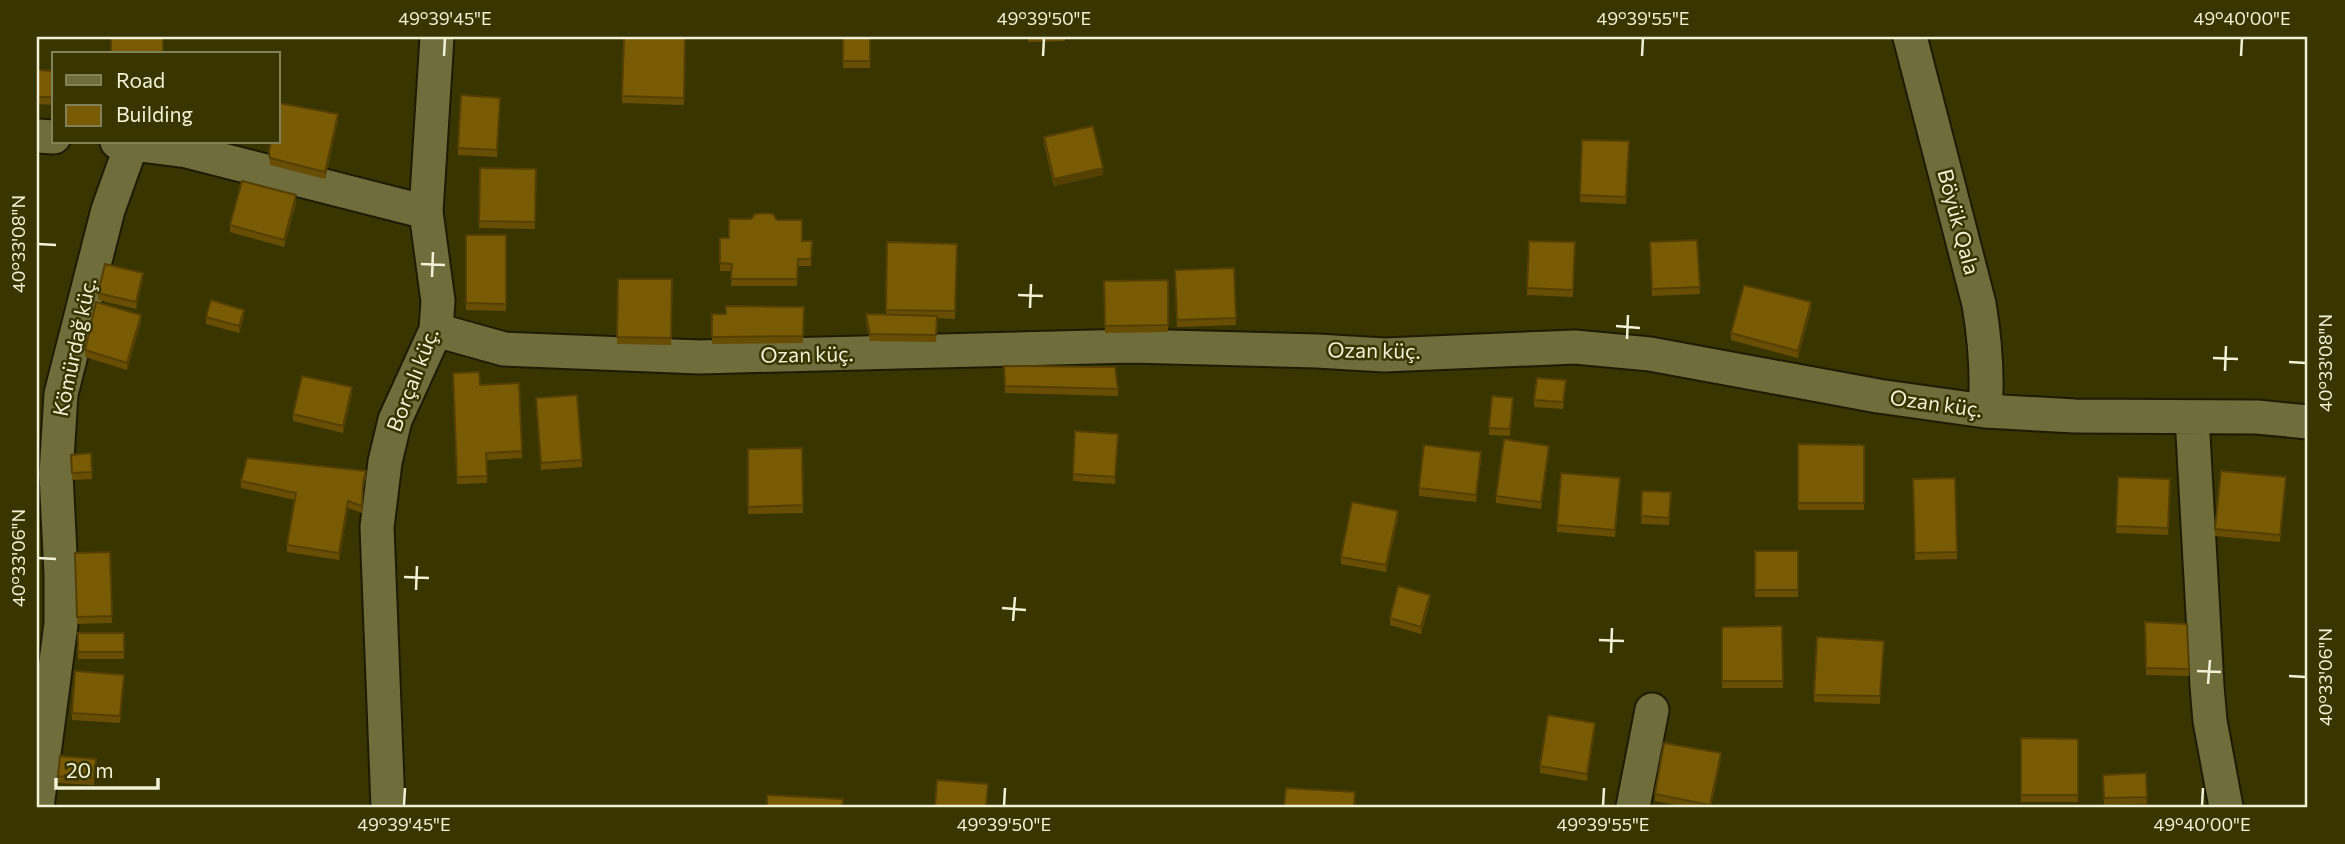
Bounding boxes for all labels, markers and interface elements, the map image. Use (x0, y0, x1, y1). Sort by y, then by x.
text: 49°39'45"E (398, 7, 492, 29)
text: 49°39'50"E (997, 7, 1091, 29)
text: 49°39'55"E (1596, 7, 1690, 29)
text: 49°40'00"E (2193, 7, 2291, 29)
legend (52, 52, 280, 144)
text: Road (116, 67, 165, 92)
text: Building (116, 101, 193, 126)
street label: Böyük Qala (1933, 166, 1986, 277)
text: 40°33'08"N (7, 195, 29, 293)
street label: Kömürdağ küç. (47, 275, 100, 418)
text: 40°33'08"N (2314, 314, 2336, 412)
street label: Borçalı küç. (380, 324, 443, 435)
street label: Ozan küç. (1327, 336, 1421, 363)
street label: Ozan küç. (760, 340, 854, 367)
street label: Ozan küç. (1888, 384, 1984, 421)
text: 40°33'06"N (7, 509, 29, 607)
text: 40°33'06"N (2314, 628, 2336, 726)
scale bar (56, 746, 158, 790)
text: 20 m (66, 757, 114, 782)
text: 49°39'45"E (357, 813, 451, 835)
text: 49°39'50"E (957, 813, 1051, 835)
text: 49°39'55"E (1556, 813, 1650, 835)
text: 49°40'00"E (2153, 813, 2251, 835)

